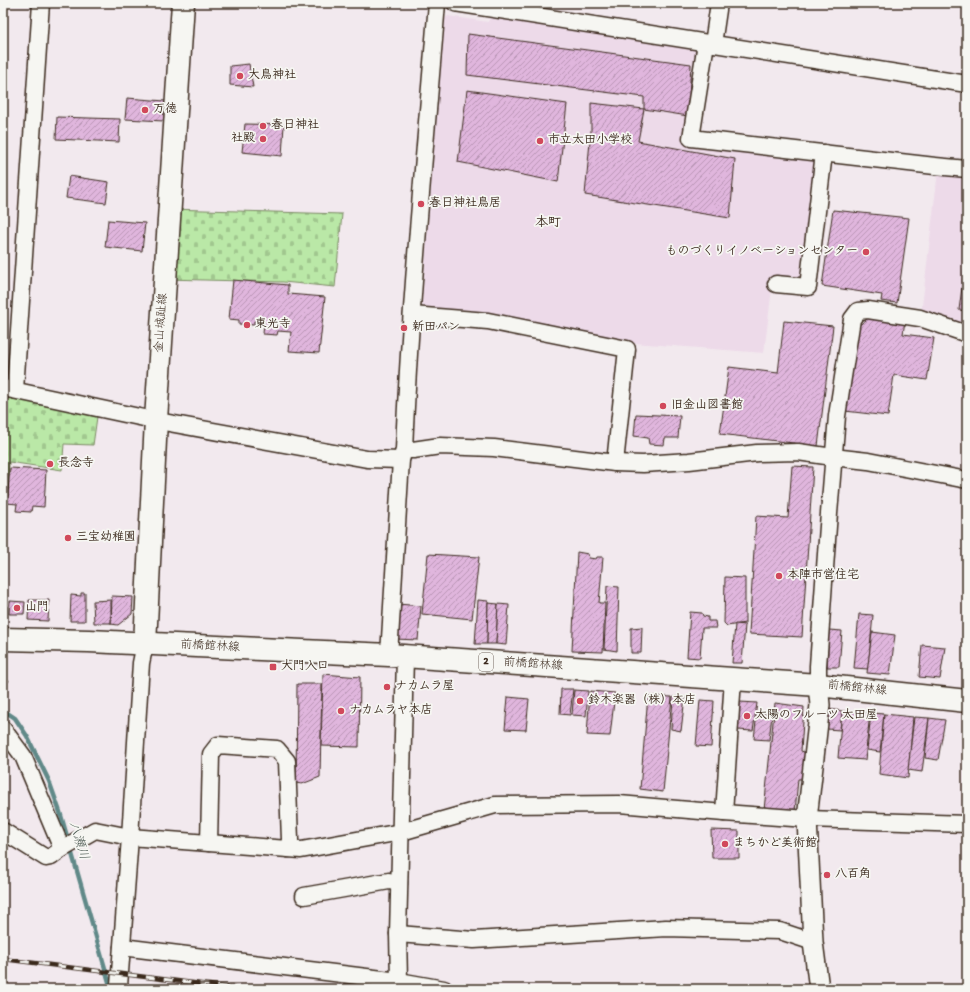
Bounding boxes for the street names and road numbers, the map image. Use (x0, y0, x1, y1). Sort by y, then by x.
street label: 金山城趾線 (152, 293, 171, 353)
street label: 前橋館林線 (180, 637, 240, 656)
road number: 2 (479, 653, 493, 671)
street label: 前橋館林線 (503, 655, 563, 674)
street label: 前橋館林線 (826, 678, 888, 699)

